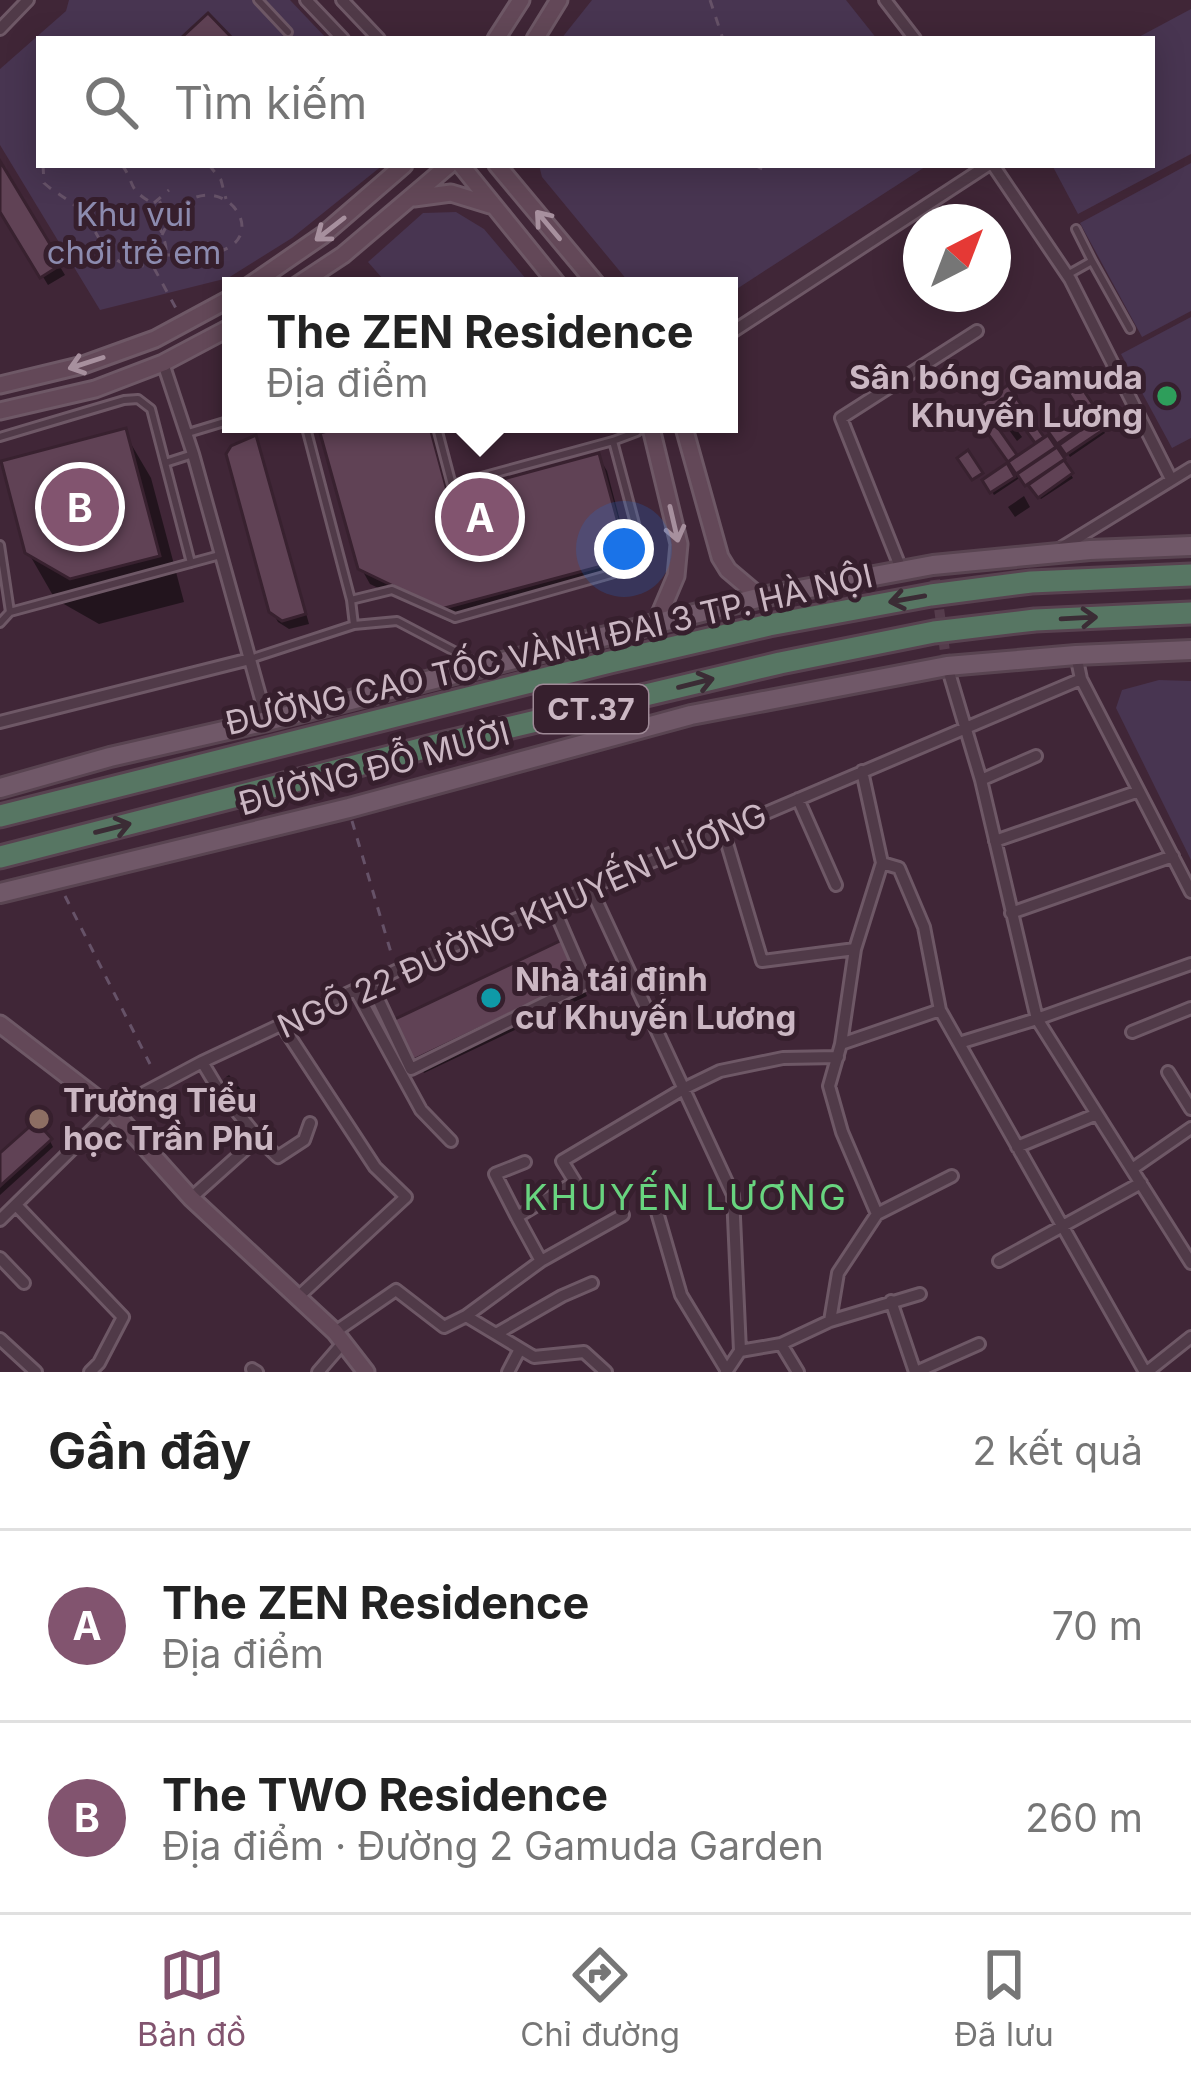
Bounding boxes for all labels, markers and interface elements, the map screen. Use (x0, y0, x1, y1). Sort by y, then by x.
search box (36, 36, 1155, 168)
icon: search (78, 69, 144, 135)
text: Tìm kiếm (174, 75, 367, 130)
park label: Khu vui chơi trẻ em (47, 194, 221, 272)
north arrow (903, 204, 1011, 312)
one-way arrow (534, 210, 562, 241)
one-way arrow (314, 215, 346, 242)
popup (222, 277, 738, 433)
text: The ZEN Residence (266, 304, 694, 359)
one-way arrow (68, 353, 106, 375)
place label: Sân bóng Gamuda Khuyến Lương (849, 357, 1143, 435)
text: Địa điểm (266, 359, 428, 406)
marker: Sân bóng Gamuda Khuyến Lương (1154, 383, 1180, 409)
pin: B (41, 462, 119, 552)
pin: A (441, 472, 519, 562)
one-way arrow (664, 505, 686, 543)
your location (594, 519, 654, 579)
street label: ĐƯỜNG CAO TỐC VÀNH ĐAI 3 TP. HÀ NỘI (221, 551, 876, 743)
one-way arrow (889, 589, 928, 612)
one-way arrow (1059, 606, 1098, 629)
one-way arrow (676, 671, 714, 693)
road number: CT.37 (534, 685, 648, 733)
street label: ĐƯỜNG ĐỖ MƯỜI (233, 709, 514, 823)
street label: NGÕ 22 ĐƯỜNG KHUYẾN LƯƠNG (269, 789, 773, 1046)
one-way arrow (94, 816, 132, 838)
place label: Nhà tái định cư Khuyến Lương (515, 959, 796, 1037)
marker: Nhà tái định cư Khuyến Lương (478, 985, 504, 1011)
place label: Trường Tiểu học Trần Phú (63, 1080, 274, 1158)
marker: Trường Tiểu học Trần Phú (26, 1106, 52, 1132)
district label: KHUYẾN LƯƠNG (523, 1170, 849, 1219)
text: Gần đây (48, 1420, 251, 1481)
text: 2 kết quả (972, 1427, 1143, 1474)
text: The ZEN Residence (162, 1575, 589, 1630)
text: A (72, 1602, 102, 1649)
text: 70 m (1052, 1602, 1143, 1649)
text: Địa điểm (162, 1630, 324, 1677)
text: The TWO Residence (162, 1767, 608, 1822)
text: B (74, 1794, 100, 1841)
text: 260 m (1025, 1794, 1143, 1841)
text: Địa điểm · Đường 2 Gamuda Garden (162, 1822, 824, 1869)
tab: Bản đồ (137, 1942, 246, 2054)
tab: Chỉ đường (520, 1942, 680, 2054)
tab: Đã lưu (954, 1942, 1054, 2054)

